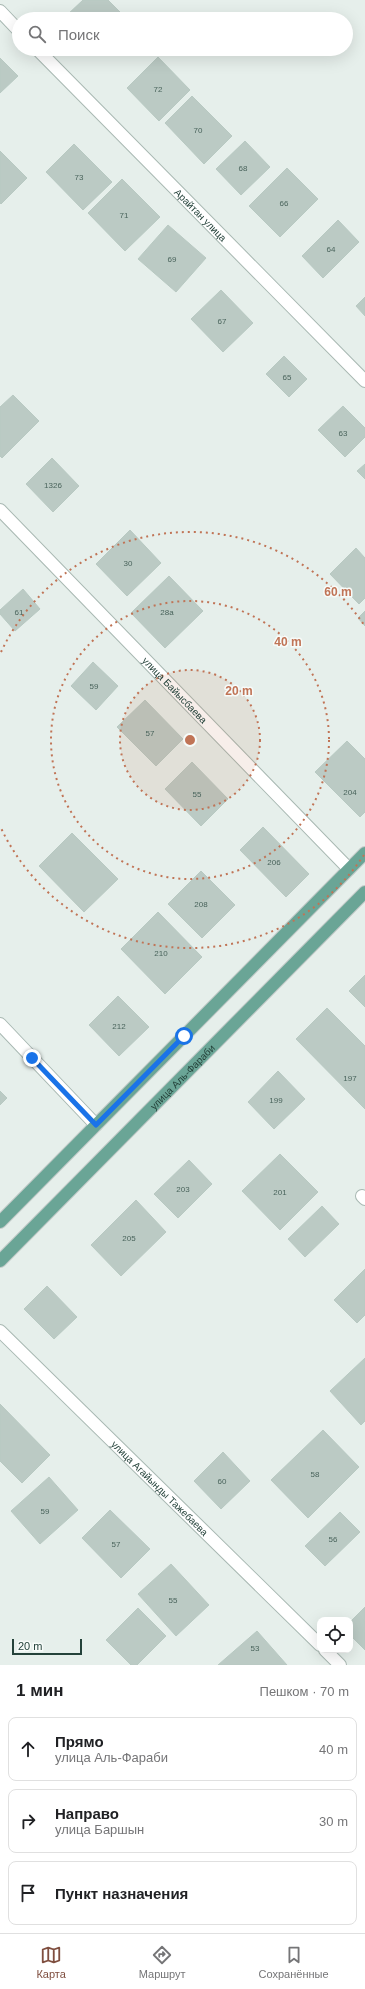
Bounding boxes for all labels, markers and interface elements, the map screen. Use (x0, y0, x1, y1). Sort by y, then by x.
search box (12, 12, 353, 56)
icon: search (26, 23, 48, 45)
text: Поиск (58, 26, 100, 43)
house number: 72 (154, 85, 163, 94)
house number: 70 (194, 126, 203, 135)
house number: 68 (239, 164, 248, 173)
house number: 73 (75, 173, 84, 182)
street label: Арайтан улица (172, 187, 229, 244)
house number: 66 (280, 199, 289, 208)
house number: 71 (120, 211, 129, 220)
house number: 64 (327, 245, 336, 254)
house number: 69 (168, 255, 177, 264)
house number: 67 (218, 317, 227, 326)
house number: 65 (283, 373, 292, 382)
house number: 63 (339, 429, 348, 438)
house number: 1326 (44, 481, 62, 490)
house number: 30 (124, 559, 133, 568)
text: 60 m (324, 585, 352, 599)
house number: 61 (15, 608, 24, 617)
house number: 28а (160, 608, 174, 617)
text: 40 m (274, 635, 302, 649)
street label: улица Байысбаева (140, 655, 209, 726)
house number: 59 (90, 682, 99, 691)
text: 20 m (225, 684, 253, 698)
house number: 57 (146, 729, 155, 738)
centre of rings (183, 733, 197, 747)
house number: 204 (343, 788, 357, 797)
house number: 55 (193, 790, 202, 799)
house number: 206 (267, 858, 281, 867)
house number: 208 (194, 900, 208, 909)
house number: 210 (154, 949, 168, 958)
house number: 212 (112, 1022, 126, 1031)
route start (175, 1027, 193, 1045)
street label: улица Аль-Фараби (148, 1042, 217, 1112)
route end (23, 1049, 41, 1067)
house number: 197 (343, 1074, 357, 1083)
house number: 199 (269, 1096, 283, 1105)
house number: 203 (176, 1185, 190, 1194)
house number: 201 (273, 1188, 287, 1197)
house number: 205 (122, 1234, 136, 1243)
street label: улица Агайынды Тажебаева (109, 1438, 210, 1538)
house number: 58 (311, 1470, 320, 1479)
house number: 60 (218, 1477, 227, 1486)
house number: 59 (41, 1507, 50, 1516)
house number: 56 (329, 1535, 338, 1544)
house number: 57 (112, 1540, 121, 1549)
house number: 55 (169, 1596, 178, 1605)
map controls (317, 1617, 353, 1653)
button: locate (317, 1617, 353, 1653)
scale bar (12, 1637, 82, 1656)
text: 20 m (18, 1640, 42, 1652)
house number: 53 (251, 1644, 260, 1653)
text: 1 мин (16, 1681, 63, 1700)
text: Пешком · 70 m (260, 1684, 349, 1699)
text: Прямо (55, 1733, 104, 1750)
icon: ahead (17, 1738, 39, 1760)
text: 40 m (319, 1742, 348, 1757)
text: улица Аль-Фараби (55, 1750, 168, 1765)
text: Направо (55, 1805, 119, 1822)
icon: right (17, 1810, 39, 1832)
text: 30 m (319, 1814, 348, 1829)
text: улица Баршын (55, 1822, 144, 1837)
icon: arrive (17, 1882, 39, 1904)
text: Пункт назначения (55, 1885, 188, 1902)
tab: Карта (36, 1944, 66, 1980)
tab: Маршрут (139, 1944, 186, 1980)
tab: Сохранённые (259, 1944, 329, 1980)

